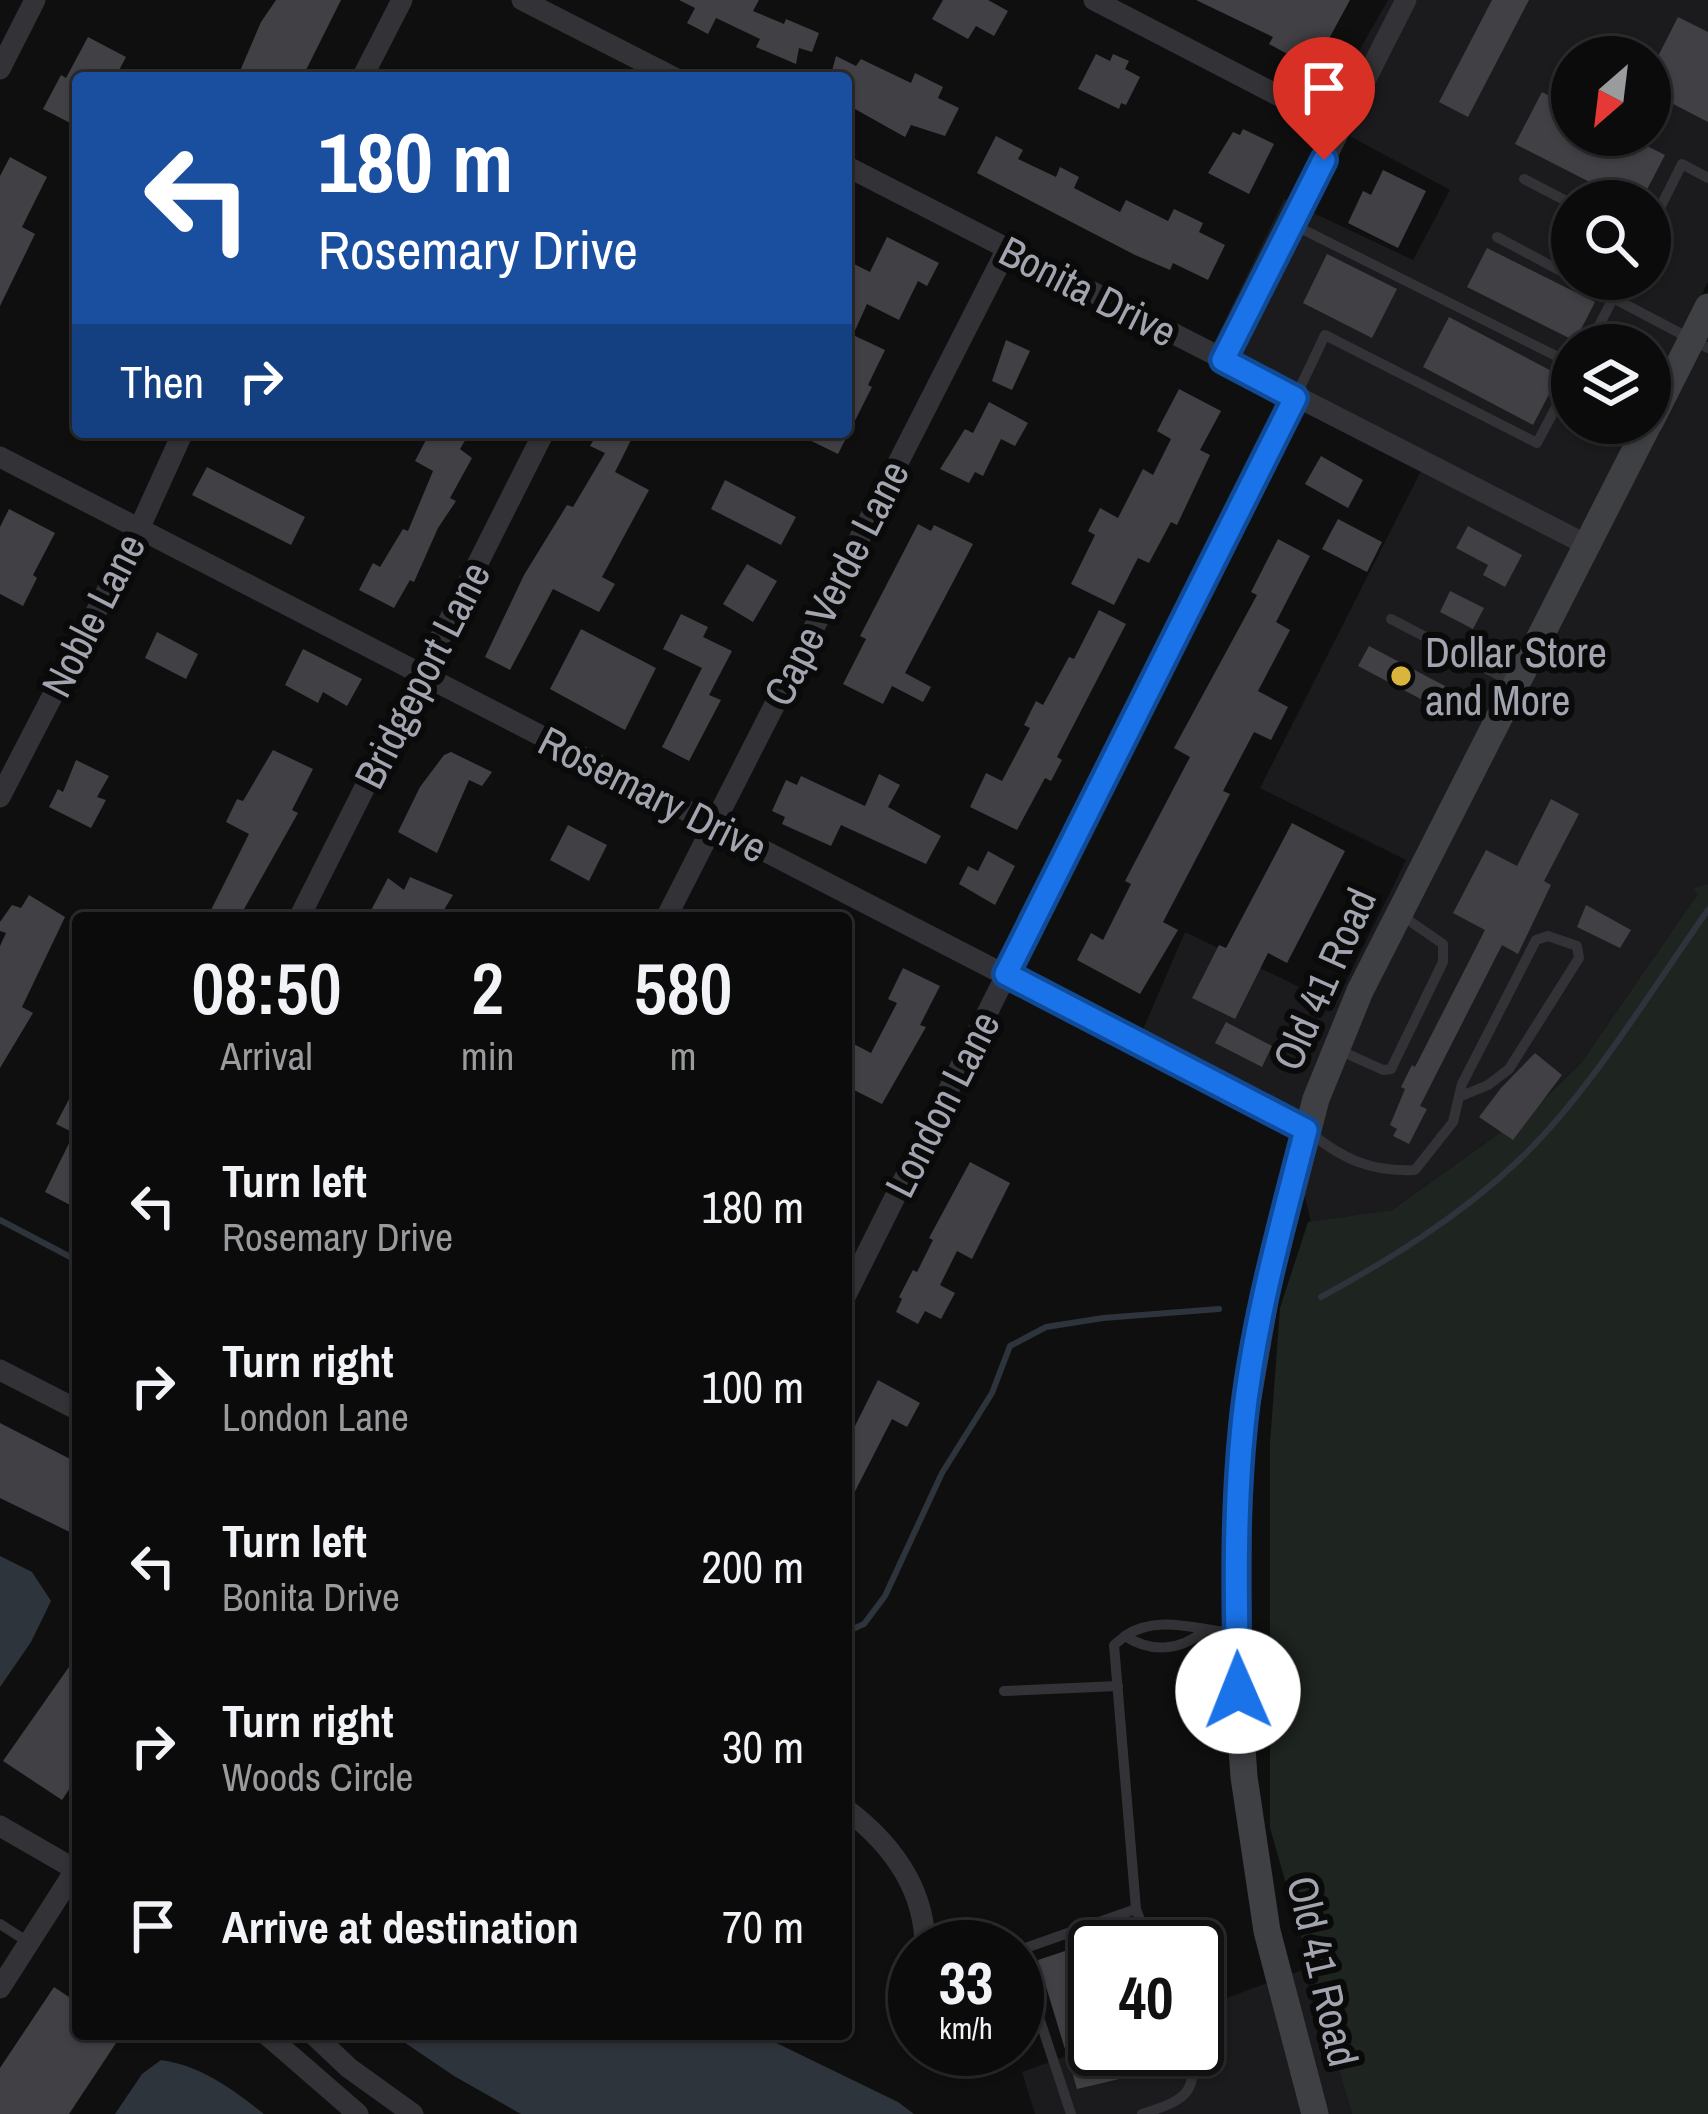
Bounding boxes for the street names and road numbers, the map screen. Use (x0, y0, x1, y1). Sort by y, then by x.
street label: Bonita Drive (990, 223, 1186, 359)
street label: Cape Verde Lane (750, 451, 922, 715)
street label: Noble Lane (28, 524, 158, 706)
street label: Bridgeport Lane (341, 552, 503, 798)
street label: Rosemary Drive (529, 713, 777, 875)
street label: Old 41 Road (1259, 879, 1389, 1079)
street label: London Lane (871, 1002, 1013, 1206)
street label: Old 41 Road (1274, 1870, 1372, 2072)

